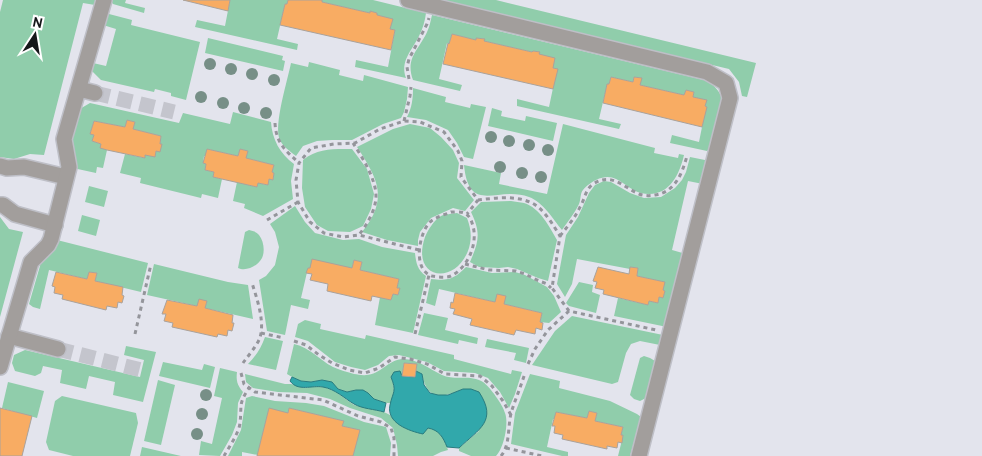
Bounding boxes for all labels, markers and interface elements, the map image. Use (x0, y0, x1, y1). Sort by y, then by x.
north arrow (10, 10, 60, 60)
text: N (31, 14, 44, 33)

